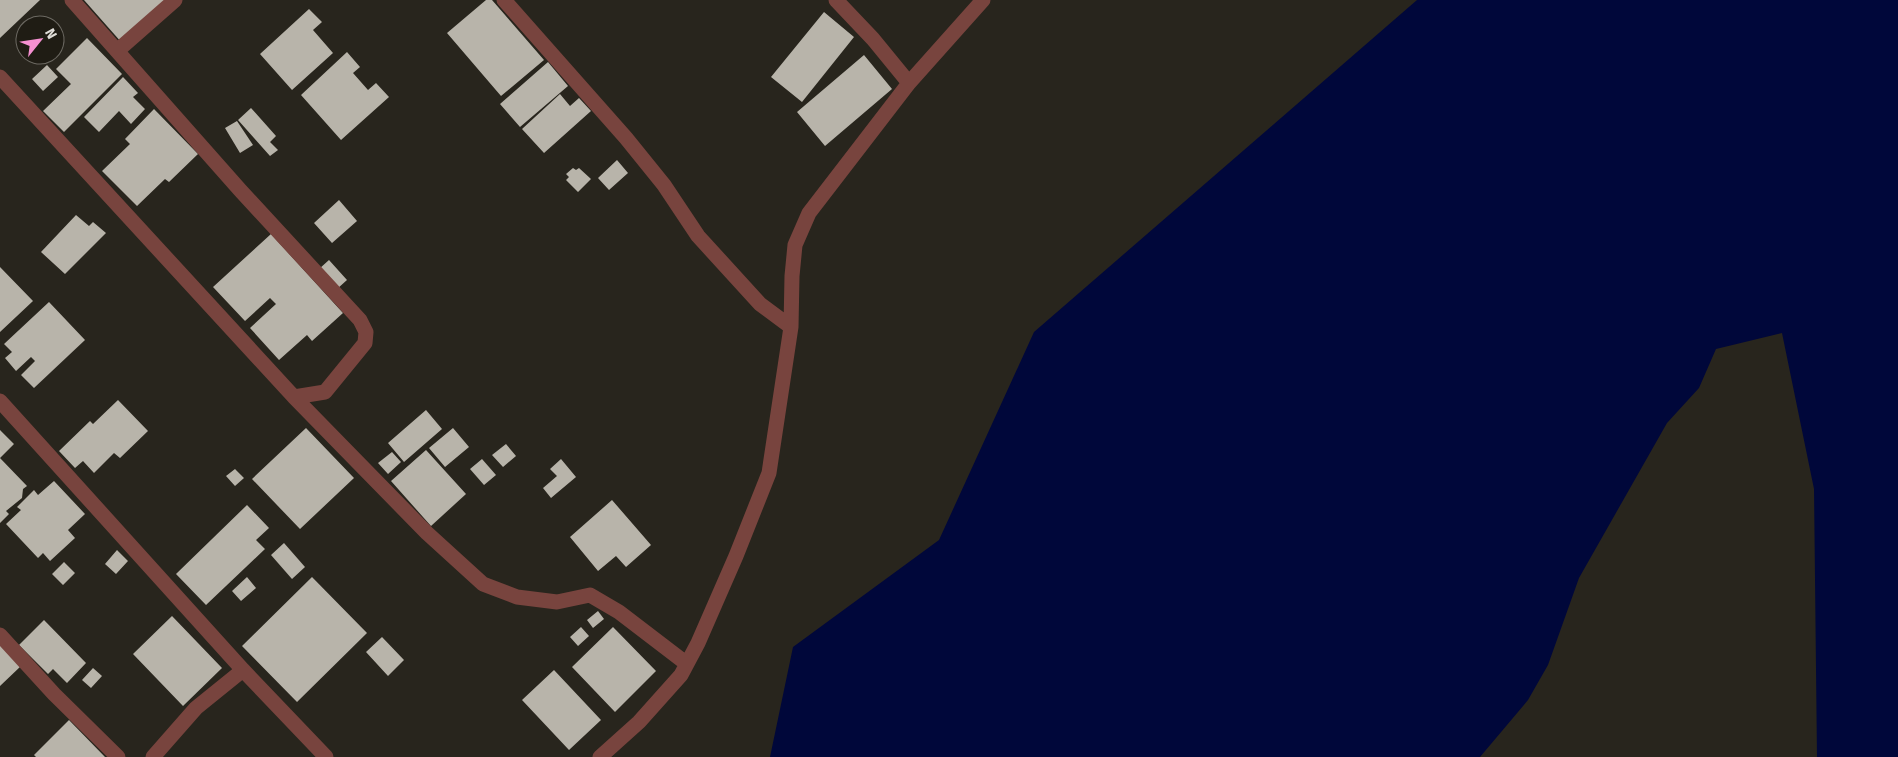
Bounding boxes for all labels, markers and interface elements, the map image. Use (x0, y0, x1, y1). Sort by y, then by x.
north arrow (15, 15, 65, 65)
text: N (41, 25, 61, 42)

